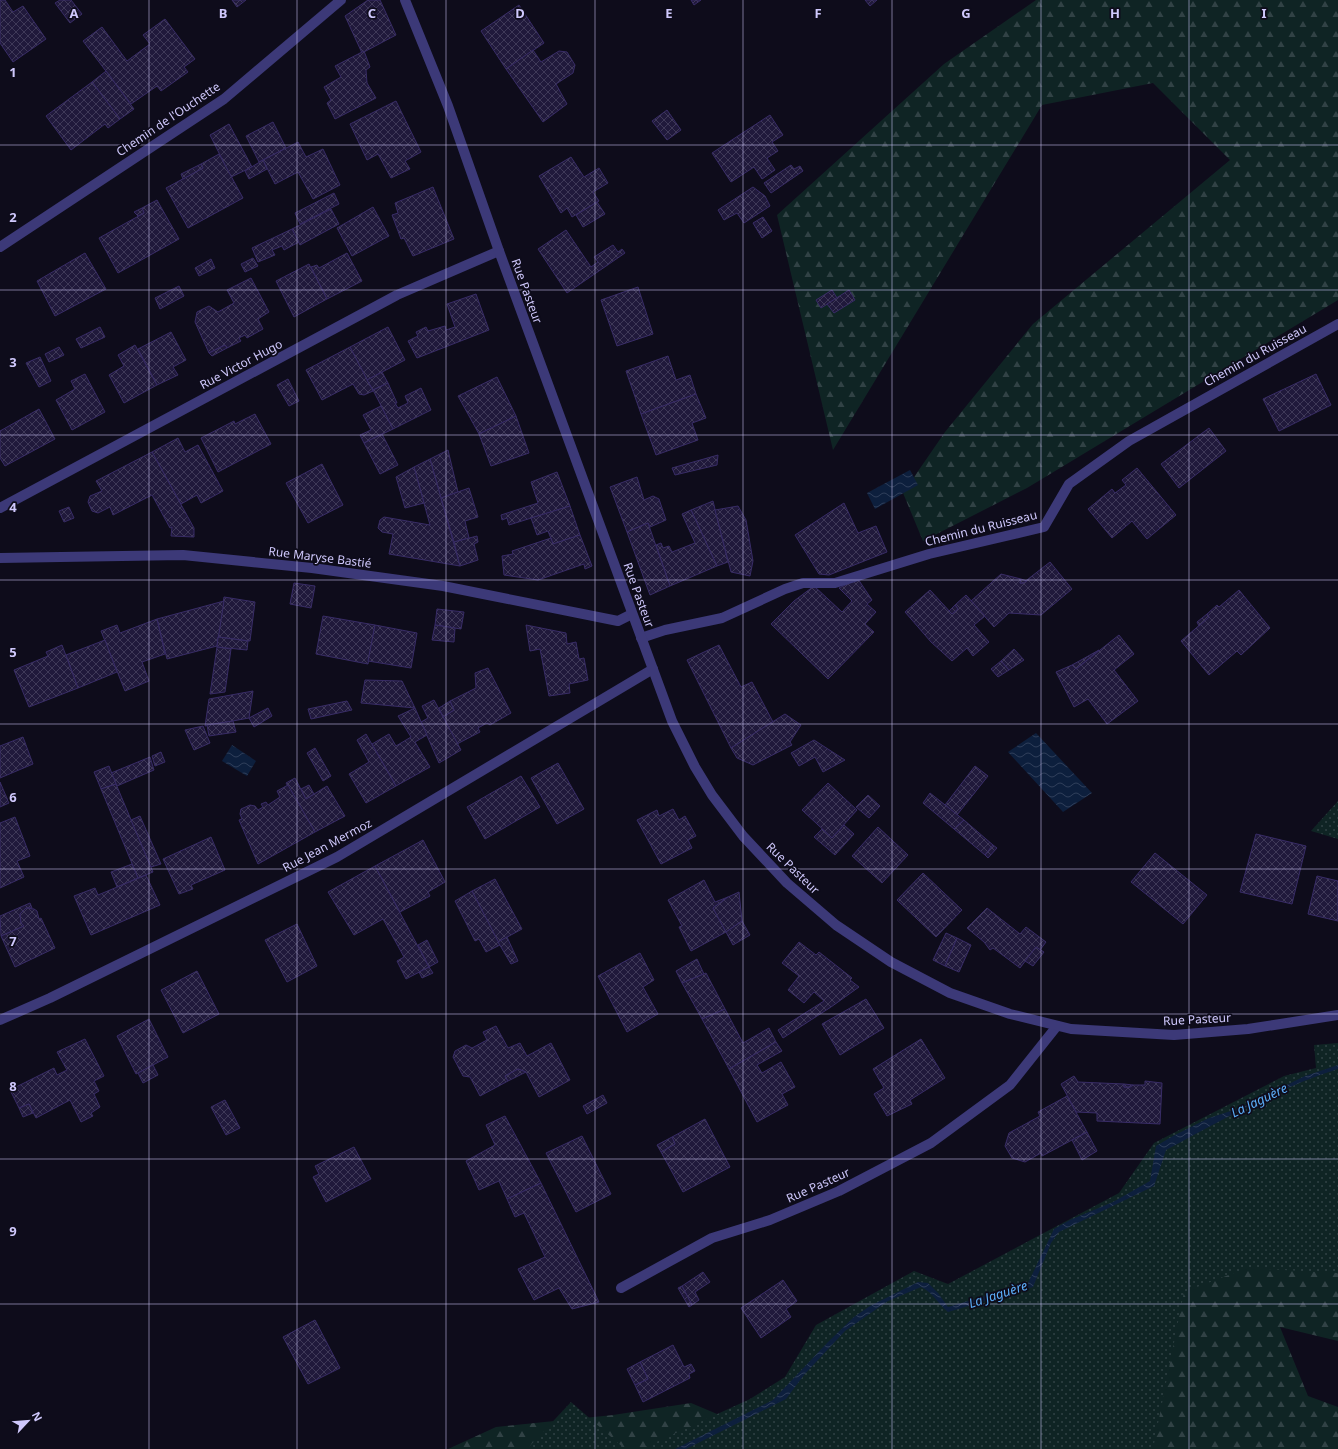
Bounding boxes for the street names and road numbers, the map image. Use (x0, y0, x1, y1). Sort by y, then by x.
street label: Chemin de l'Ouchette (113, 78, 223, 160)
street label: Rue Pasteur (507, 256, 547, 326)
street label: Chemin du Ruisseau (1201, 320, 1309, 390)
street label: Rue Victor Hugo (197, 335, 285, 393)
street label: Chemin du Ruisseau (923, 506, 1039, 550)
street label: Rue Maryse Bastié (268, 542, 373, 572)
street label: Rue Pasteur (619, 560, 659, 630)
street label: Rue Jean Mermoz (279, 814, 375, 876)
street label: Rue Pasteur (763, 838, 823, 898)
street label: Rue Pasteur (1163, 1009, 1231, 1029)
street label: Rue Pasteur (783, 1163, 853, 1207)

